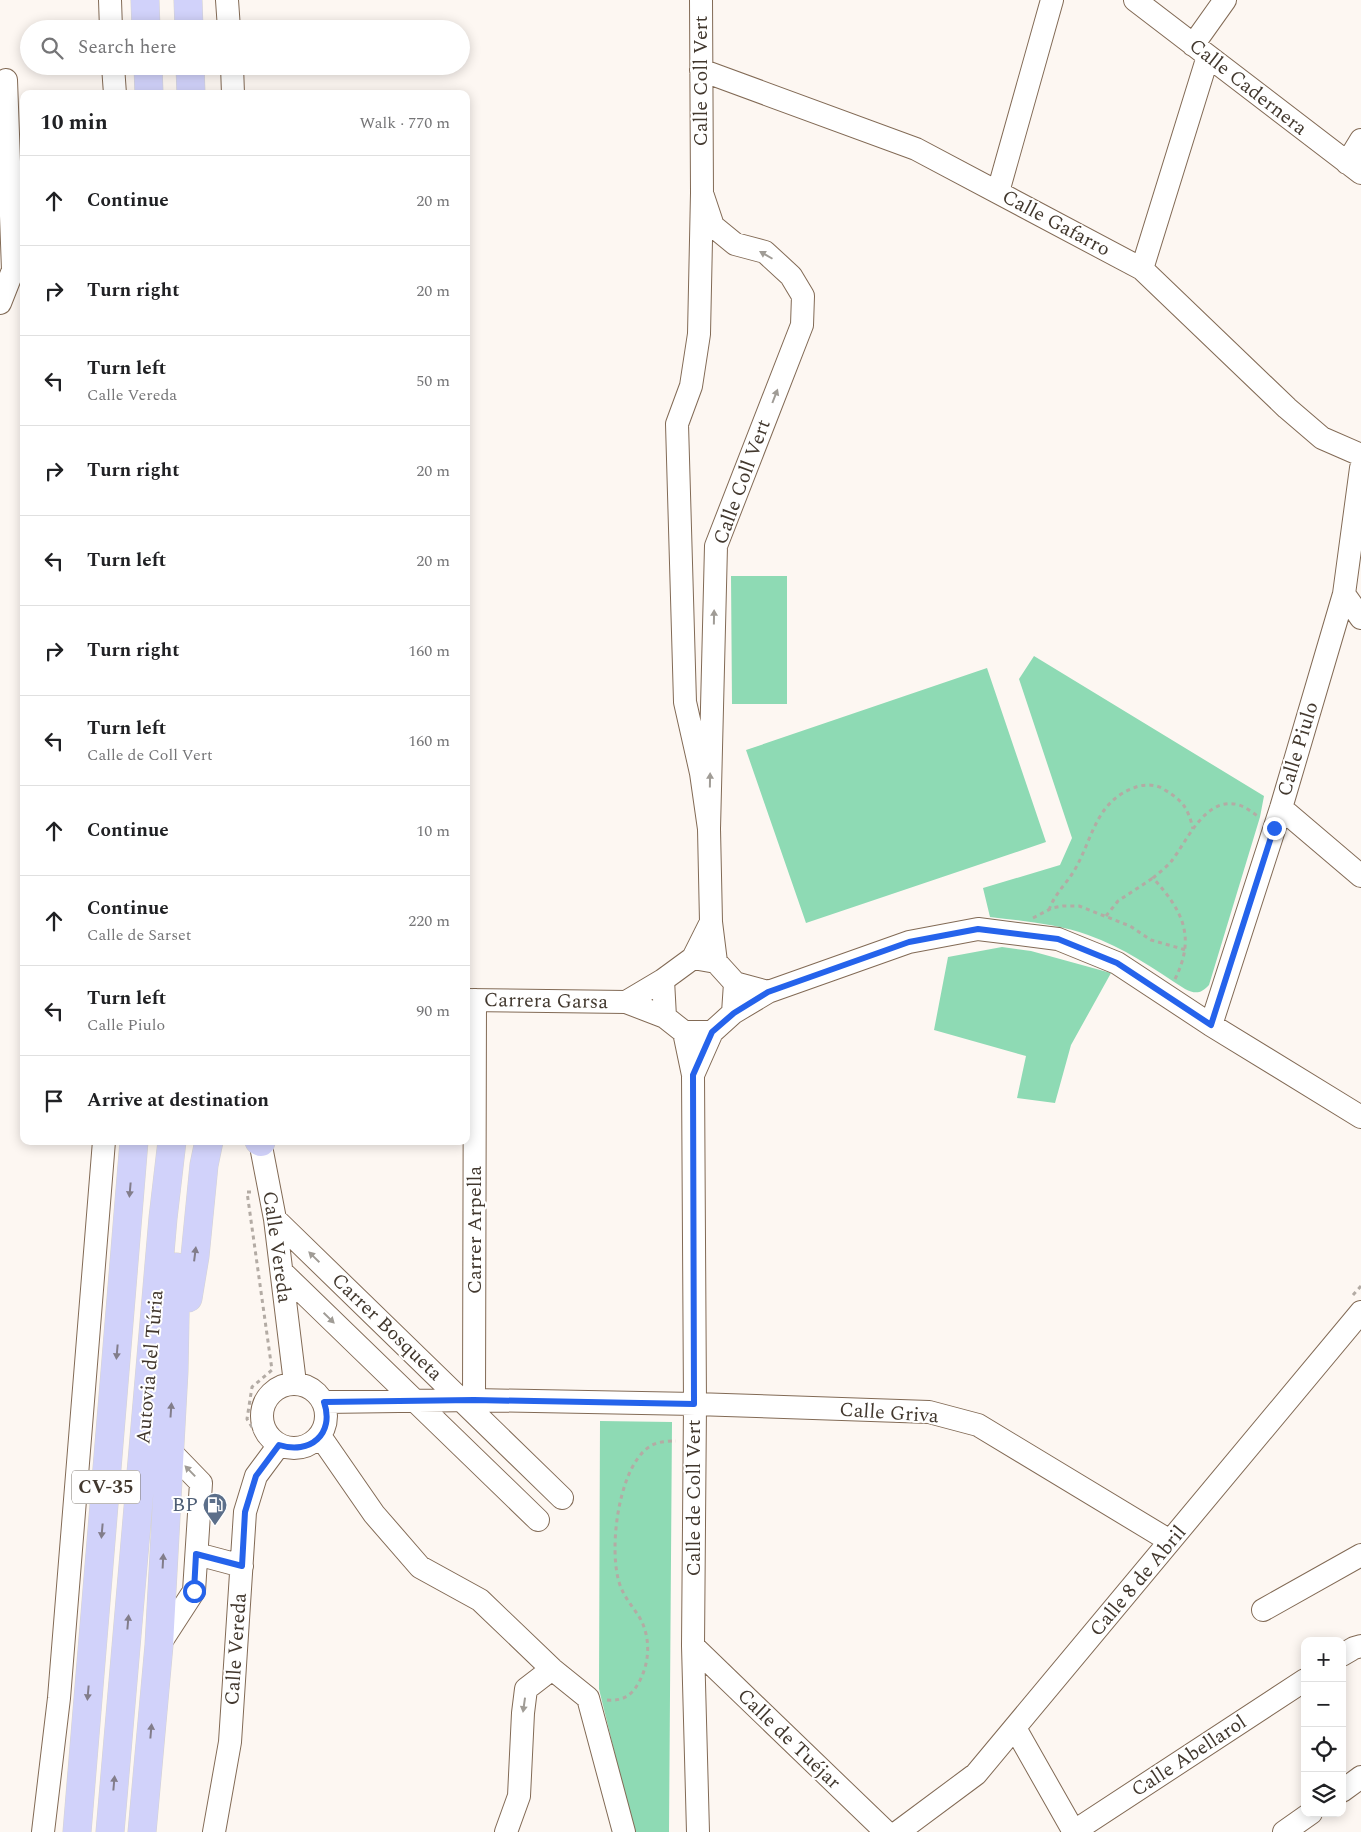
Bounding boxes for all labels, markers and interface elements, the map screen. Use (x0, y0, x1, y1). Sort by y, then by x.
street label: Calle Coll Vert (686, 15, 716, 147)
search box (20, 20, 470, 75)
street label: Calle Cadernera (1182, 31, 1314, 143)
text: Search here (78, 33, 177, 62)
icon: search (38, 34, 66, 62)
text: 10 min (40, 107, 108, 139)
text: Walk · 770 m (359, 111, 450, 135)
street label: Calle Gafarro (996, 182, 1116, 264)
text: Continue (87, 186, 169, 215)
icon: ahead (40, 187, 68, 215)
text: 20 m (416, 189, 450, 213)
one-way arrow (759, 250, 772, 259)
text: Turn right (87, 276, 180, 305)
icon: right (40, 277, 68, 305)
text: 20 m (416, 279, 450, 303)
text: Turn left (87, 354, 166, 383)
icon: left (40, 367, 68, 395)
text: 50 m (416, 369, 450, 393)
text: Calle Vereda (87, 383, 177, 407)
one-way arrow (771, 388, 779, 403)
street label: Calle Coll Vert (705, 415, 779, 549)
text: Turn right (87, 456, 180, 485)
icon: right (40, 457, 68, 485)
text: 20 m (416, 459, 450, 483)
text: Turn left (87, 546, 166, 575)
icon: left (40, 547, 68, 575)
text: 20 m (416, 549, 450, 573)
one-way arrow (711, 609, 719, 625)
text: Turn right (87, 636, 180, 665)
icon: right (40, 637, 68, 665)
text: 160 m (408, 639, 450, 663)
street label: Calle Piulo (1269, 698, 1327, 800)
text: Turn left (87, 714, 166, 743)
icon: left (40, 727, 68, 755)
text: 160 m (408, 729, 450, 753)
text: Calle de Coll Vert (87, 743, 213, 767)
one-way arrow (707, 772, 715, 788)
text: Continue (87, 816, 169, 845)
icon: ahead (40, 817, 68, 845)
route end (1263, 817, 1286, 840)
text: 10 m (416, 819, 450, 843)
text: Continue (87, 894, 169, 923)
icon: ahead (40, 907, 68, 935)
text: 220 m (408, 909, 450, 933)
text: Calle de Sarset (87, 923, 192, 947)
text: Turn left (87, 984, 166, 1013)
street label: Carrera Garsa (484, 985, 609, 1017)
icon: left (40, 997, 68, 1025)
text: 90 m (416, 999, 450, 1023)
text: Calle Piulo (87, 1013, 165, 1037)
text: Arrive at destination (87, 1086, 269, 1115)
icon: arrive (40, 1087, 68, 1115)
street label: Carrer Arpella (460, 1166, 490, 1294)
one-way arrow (126, 1182, 134, 1198)
street label: Calle Vereda (254, 1189, 300, 1305)
one-way arrow (192, 1246, 200, 1262)
one-way arrow (308, 1251, 320, 1263)
street label: Carrer Bosqueta (325, 1266, 450, 1388)
street label: Autovia del Túria (128, 1288, 172, 1445)
one-way arrow (323, 1312, 335, 1324)
one-way arrow (112, 1344, 120, 1360)
street label: Calle Griva (838, 1395, 940, 1431)
one-way arrow (167, 1402, 175, 1418)
street label: Calle de Coll Vert (679, 1419, 709, 1577)
one-way arrow (184, 1466, 196, 1478)
road number: CV-35 (72, 1470, 140, 1504)
place label: BP (172, 1490, 198, 1520)
fuel station icon: BP (202, 1492, 228, 1526)
street label: Calle 8 de Abril (1082, 1519, 1194, 1643)
one-way arrow (98, 1523, 106, 1539)
one-way arrow (159, 1553, 167, 1569)
route start (183, 1580, 206, 1603)
street label: Calle Vereda (217, 1592, 255, 1706)
one-way arrow (124, 1613, 132, 1629)
map controls (1301, 1637, 1346, 1817)
button: + (1301, 1637, 1346, 1682)
street label: Calle de Tuéjar (730, 1681, 848, 1797)
button: − (1301, 1682, 1346, 1727)
one-way arrow (84, 1685, 92, 1701)
one-way arrow (520, 1697, 528, 1713)
street label: Calle Abellarol (1125, 1707, 1253, 1805)
one-way arrow (147, 1723, 155, 1739)
button: locate (1301, 1727, 1346, 1772)
button: layers (1301, 1772, 1346, 1817)
one-way arrow (111, 1775, 119, 1791)

